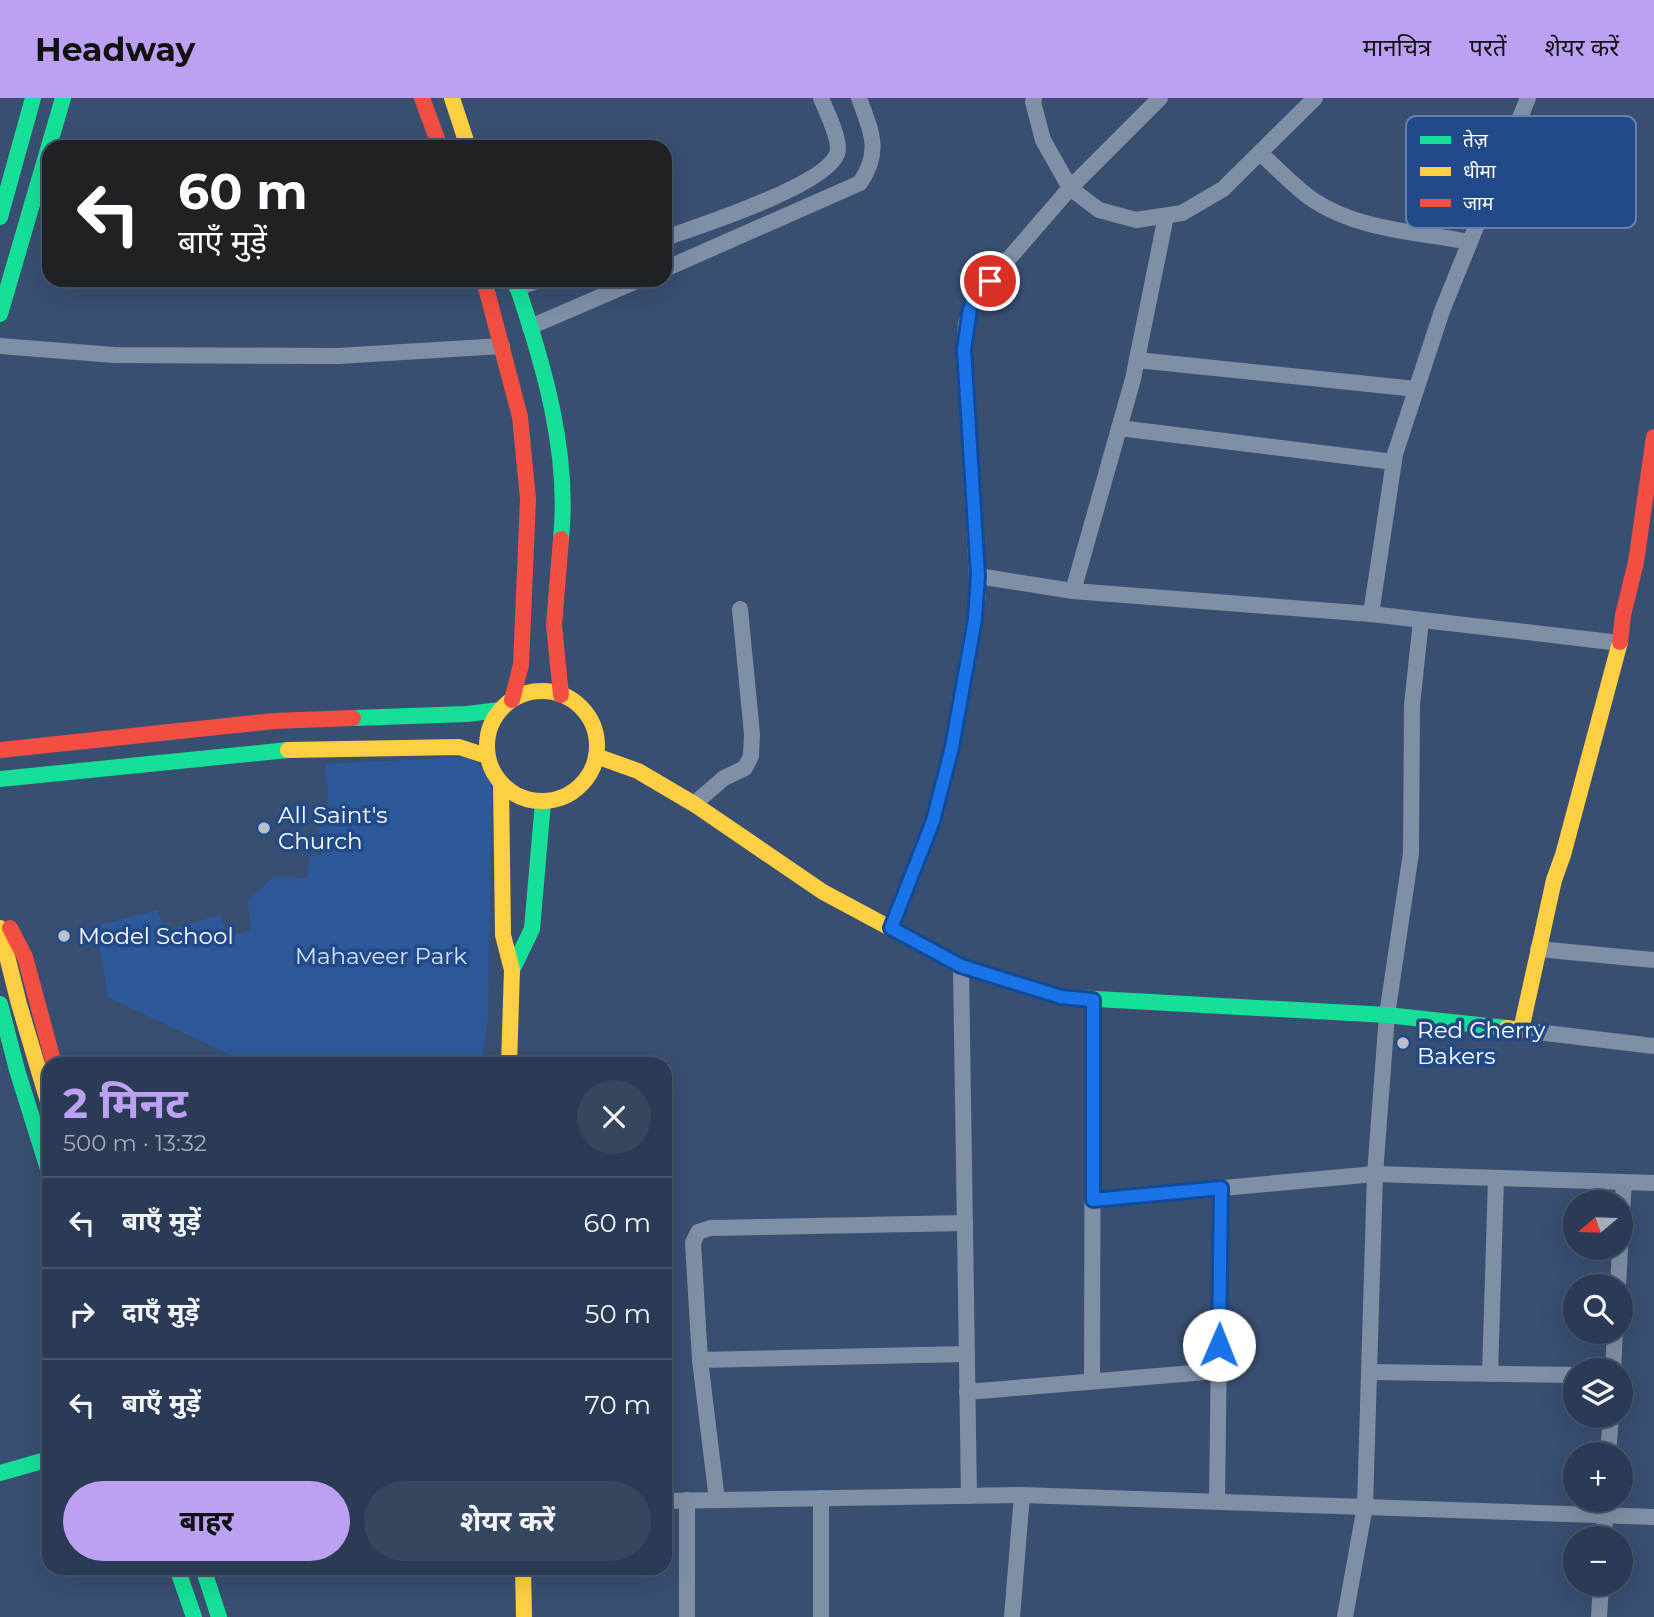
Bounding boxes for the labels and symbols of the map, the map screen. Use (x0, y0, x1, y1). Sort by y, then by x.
legend (1406, 116, 1636, 228)
text: तेज़ (1463, 129, 1489, 152)
text: धीमा (1463, 160, 1497, 183)
text: जाम (1463, 192, 1494, 215)
pin (960, 251, 1020, 311)
place label: All Saint's Church (278, 801, 388, 855)
marker: All Saint's Church (256, 820, 272, 836)
place label: Model School (78, 922, 234, 950)
marker: Model School (56, 928, 72, 944)
park label: Mahaveer Park (295, 942, 467, 970)
place label: Red Cherry Bakers (1417, 1016, 1546, 1070)
marker: Red Cherry Bakers (1395, 1035, 1411, 1051)
north arrow (1563, 1190, 1633, 1260)
position arrow (1182, 1308, 1256, 1382)

